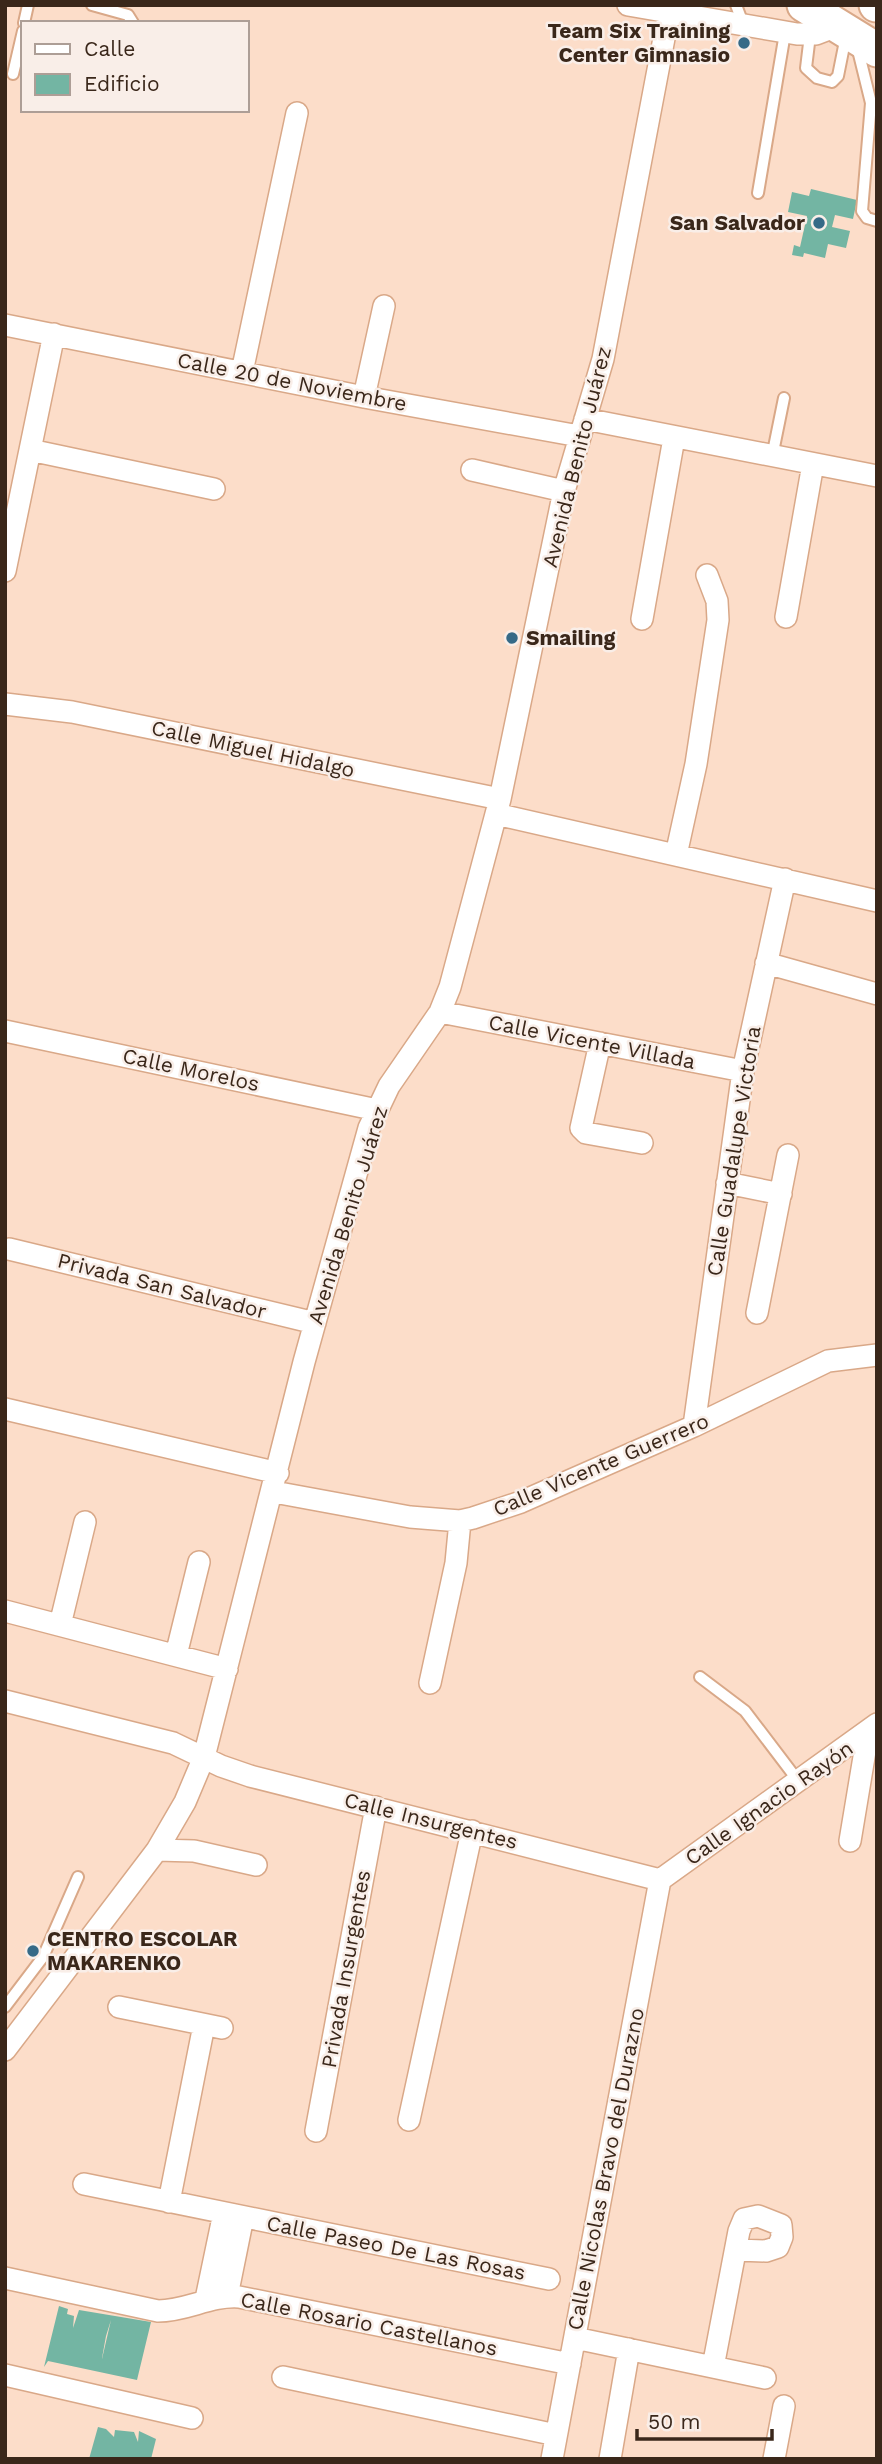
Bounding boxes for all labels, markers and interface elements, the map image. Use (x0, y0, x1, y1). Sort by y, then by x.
place label: Team Six Training Center Gimnasio (547, 18, 730, 67)
legend (21, 21, 248, 112)
marker: Team Six Training Center Gimnasio (736, 35, 752, 51)
text: Calle (84, 36, 135, 61)
text: Edificio (84, 71, 160, 96)
place label: San Salvador (670, 210, 805, 235)
marker: San Salvador (811, 215, 827, 231)
street label: Avenida Benito Juárez (537, 344, 616, 570)
street label: Calle 20 de Noviembre (175, 347, 409, 416)
place label: Smailing (526, 625, 616, 650)
marker: Smailing (504, 630, 520, 646)
street label: Calle Miguel Hidalgo (149, 715, 357, 782)
street label: Calle Vicente Villada (487, 1009, 698, 1074)
street label: Calle Guadalupe Victoria (701, 1024, 766, 1278)
street label: Calle Morelos (120, 1043, 262, 1096)
street label: Avenida Benito Juárez (302, 1103, 393, 1327)
street label: Privada San Salvador (55, 1247, 270, 1324)
street label: Calle Vicente Guerrero (489, 1408, 712, 1521)
street label: Calle Ignacio Rayón (680, 1735, 857, 1870)
street label: Calle Insurgentes (342, 1787, 520, 1854)
street label: Privada Insurgentes (316, 1868, 375, 2070)
place label: CENTRO ESCOLAR MAKARENKO (47, 1926, 238, 1975)
marker: CENTRO ESCOLAR MAKARENKO (25, 1943, 41, 1959)
street label: Calle Nicolas Bravo del Durazno (562, 2006, 649, 2332)
street label: Calle Paseo De Las Rosas (264, 2210, 528, 2285)
street label: Calle Rosario Castellanos (239, 2286, 500, 2361)
scale bar (637, 2398, 772, 2442)
text: 50 m (648, 2409, 700, 2434)

